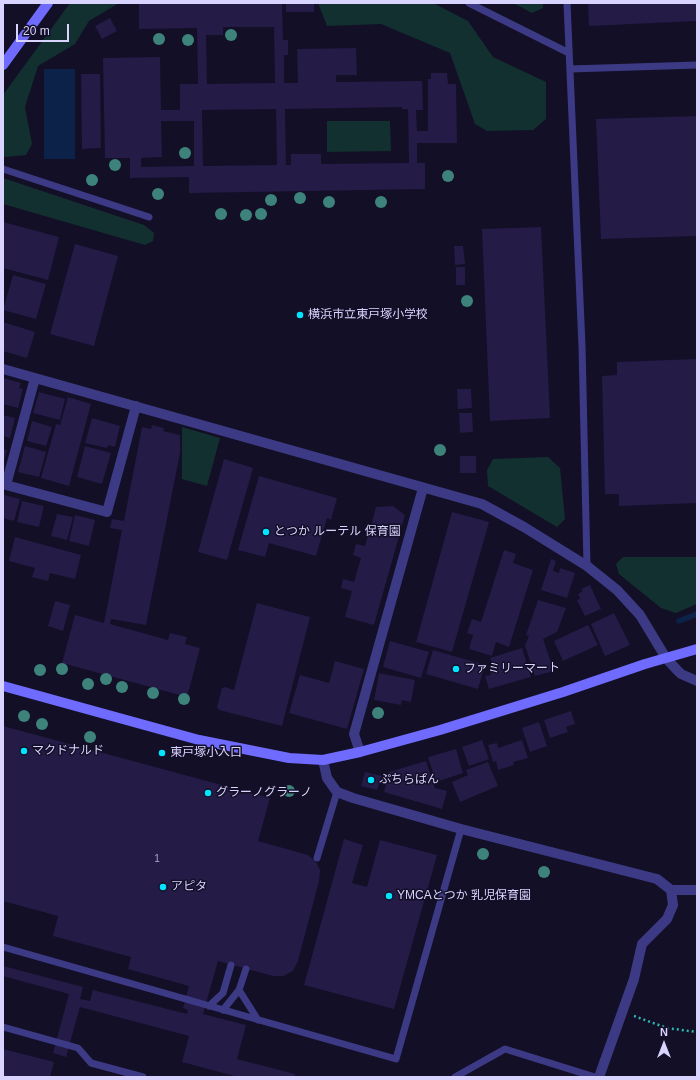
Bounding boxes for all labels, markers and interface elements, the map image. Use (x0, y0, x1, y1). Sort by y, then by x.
scale bar (18, 16, 71, 42)
text: 20 m (23, 24, 50, 38)
place label: 横浜市立東戸塚小学校 (308, 308, 428, 322)
marker: 横浜市立東戸塚小学校 (295, 310, 305, 320)
place label: とつか ルーテル 保育園 (274, 525, 401, 539)
marker: とつか ルーテル 保育園 (261, 527, 271, 537)
place label: ファミリーマート (464, 662, 560, 676)
marker: ファミリーマート (451, 664, 461, 674)
place label: マクドナルド (32, 744, 104, 758)
marker: マクドナルド (19, 746, 29, 756)
place label: 東戸塚小入口 (170, 746, 242, 760)
marker: 東戸塚小入口 (157, 748, 167, 758)
place label: ぷちらぱん (379, 773, 439, 787)
marker: ぷちらぱん (366, 775, 376, 785)
place label: グラーノグラーノ (216, 786, 312, 800)
marker: グラーノグラーノ (203, 788, 213, 798)
house number: 1 (154, 853, 160, 865)
place label: アピタ (171, 880, 207, 894)
marker: アピタ (158, 882, 168, 892)
place label: YMCAとつか 乳児保育園 (397, 889, 531, 903)
marker: YMCAとつか 乳児保育園 (384, 891, 394, 901)
north arrow (644, 1024, 684, 1064)
text: N (660, 1026, 668, 1038)

